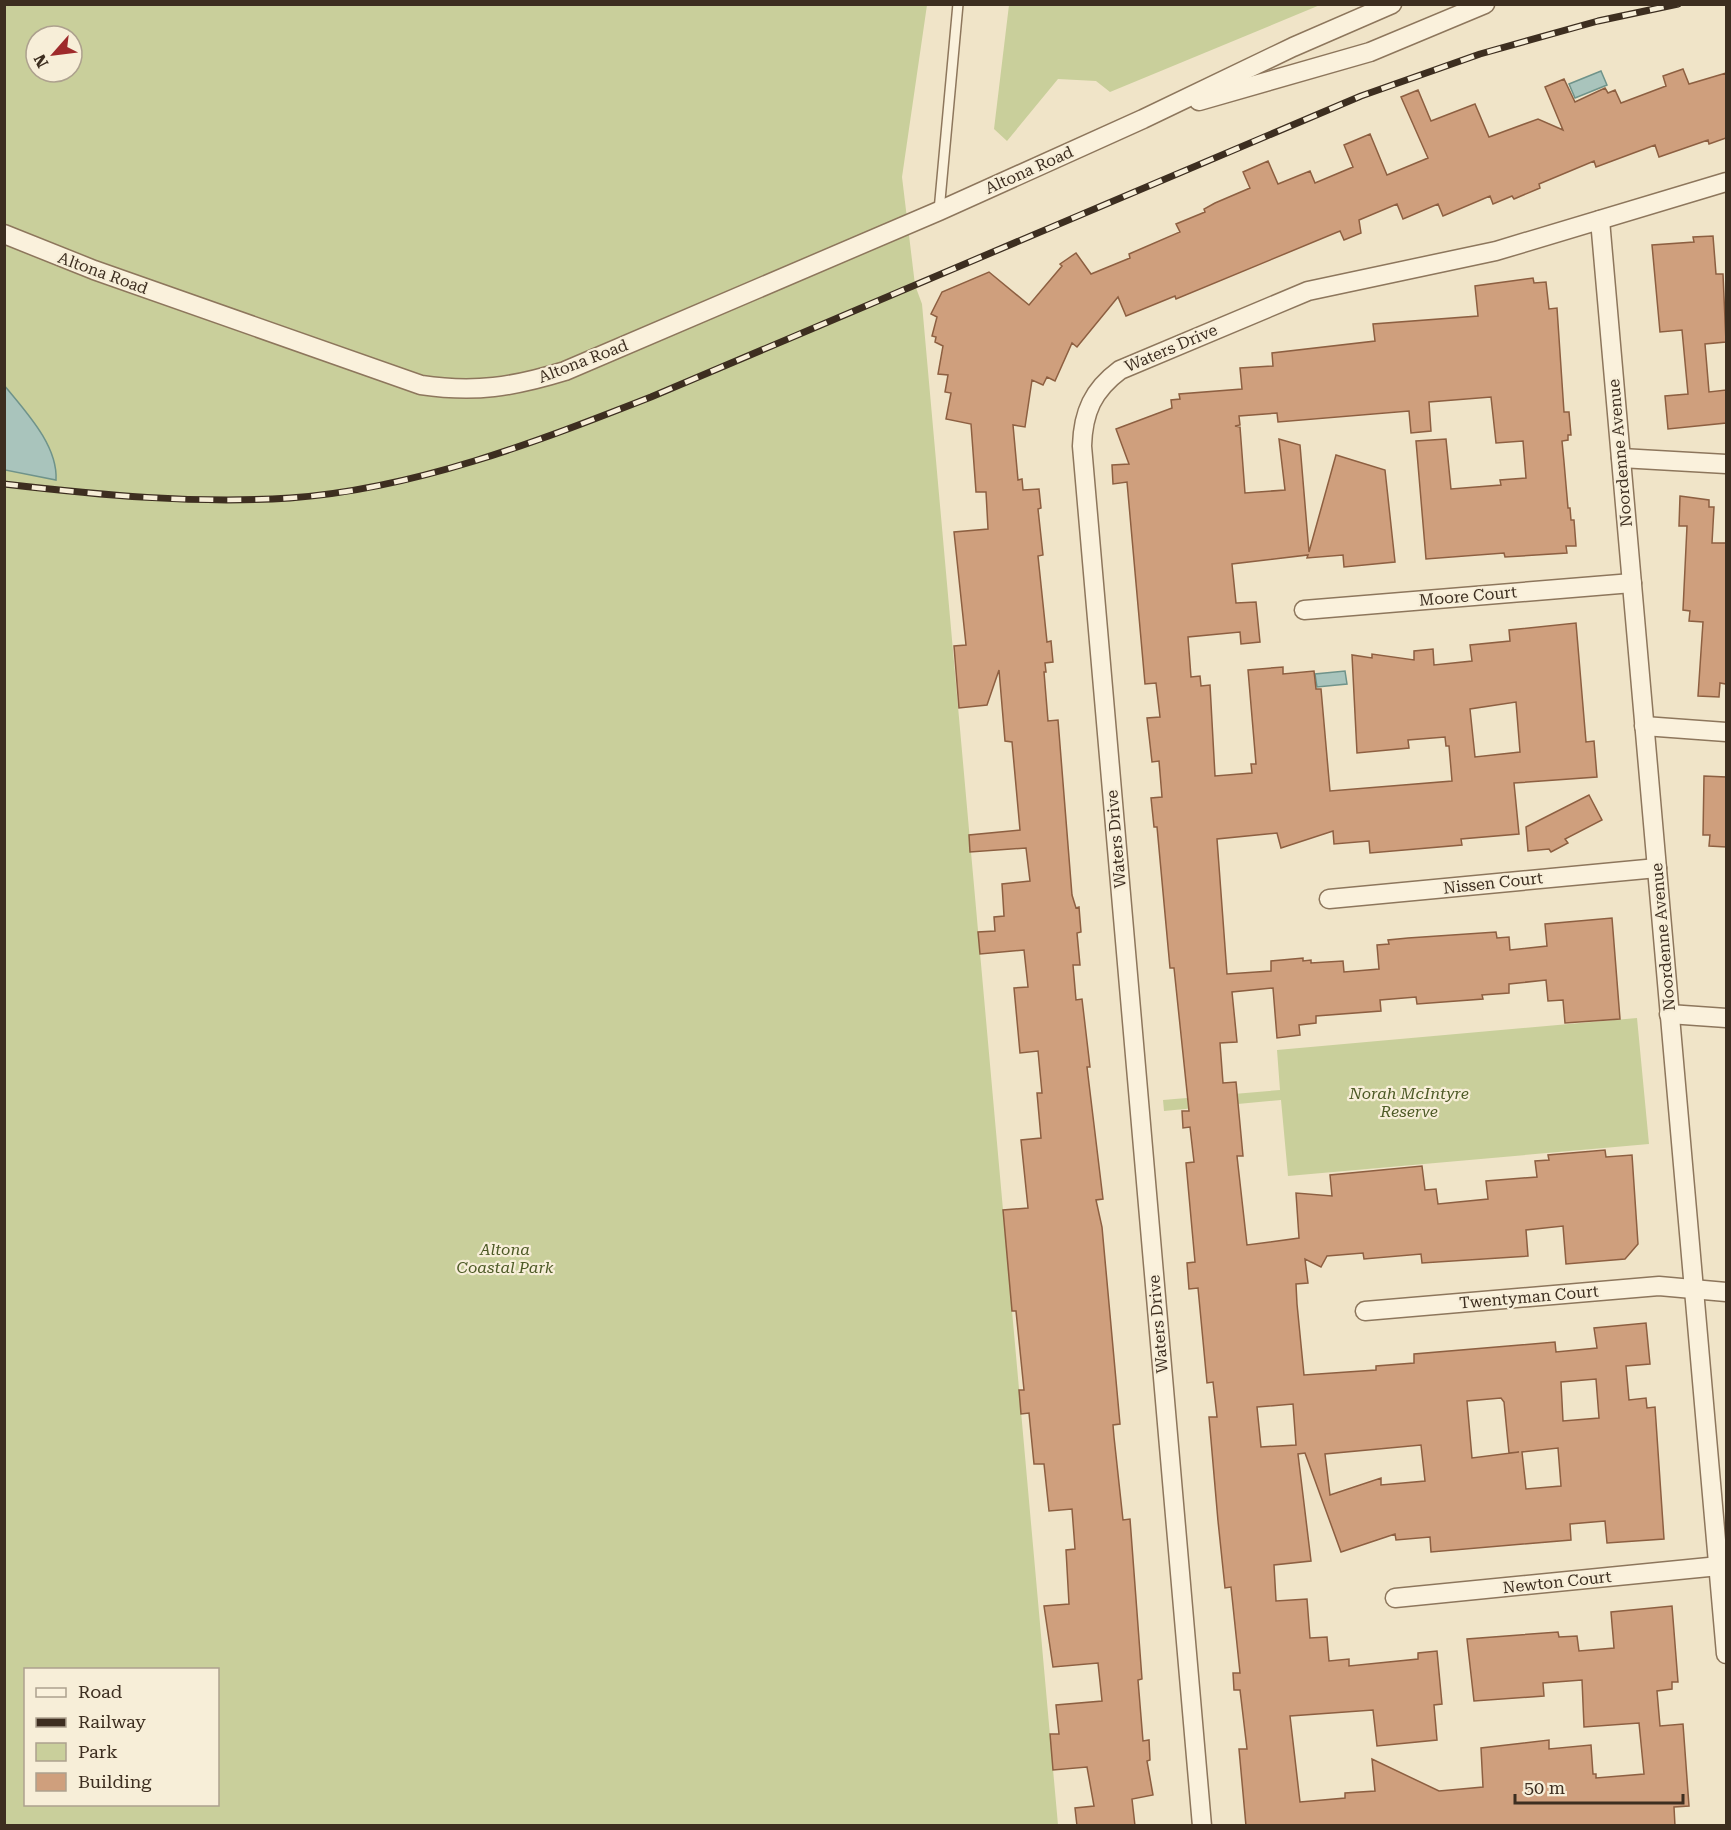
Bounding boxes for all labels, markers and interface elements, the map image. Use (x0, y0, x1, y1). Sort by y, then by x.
north arrow (24, 24, 84, 84)
text: N (30, 51, 52, 71)
street label: Altona Road (982, 142, 1076, 198)
street label: Altona Road (55, 248, 151, 298)
street label: Waters Drive (1122, 320, 1220, 376)
street label: Altona Road (536, 335, 630, 387)
street label: Noordenne Avenue (1604, 378, 1636, 528)
street label: Moore Court (1418, 582, 1518, 610)
street label: Waters Drive (1102, 789, 1130, 889)
street label: Noordenne Avenue (1647, 862, 1679, 1012)
street label: Nissen Court (1442, 868, 1544, 898)
park label: Norah McIntyre Reserve (1348, 1084, 1469, 1121)
park label: Altona Coastal Park (456, 1240, 554, 1277)
street label: Waters Drive (1144, 1274, 1172, 1374)
street label: Twentyman Court (1458, 1281, 1600, 1313)
street label: Newton Court (1502, 1567, 1612, 1597)
legend (24, 1668, 219, 1806)
text: Road (78, 1681, 123, 1702)
text: Railway (78, 1711, 146, 1732)
text: Park (78, 1741, 118, 1762)
scale bar (1515, 1767, 1683, 1805)
text: Building (78, 1771, 152, 1792)
text: 50 m (1524, 1777, 1565, 1798)

